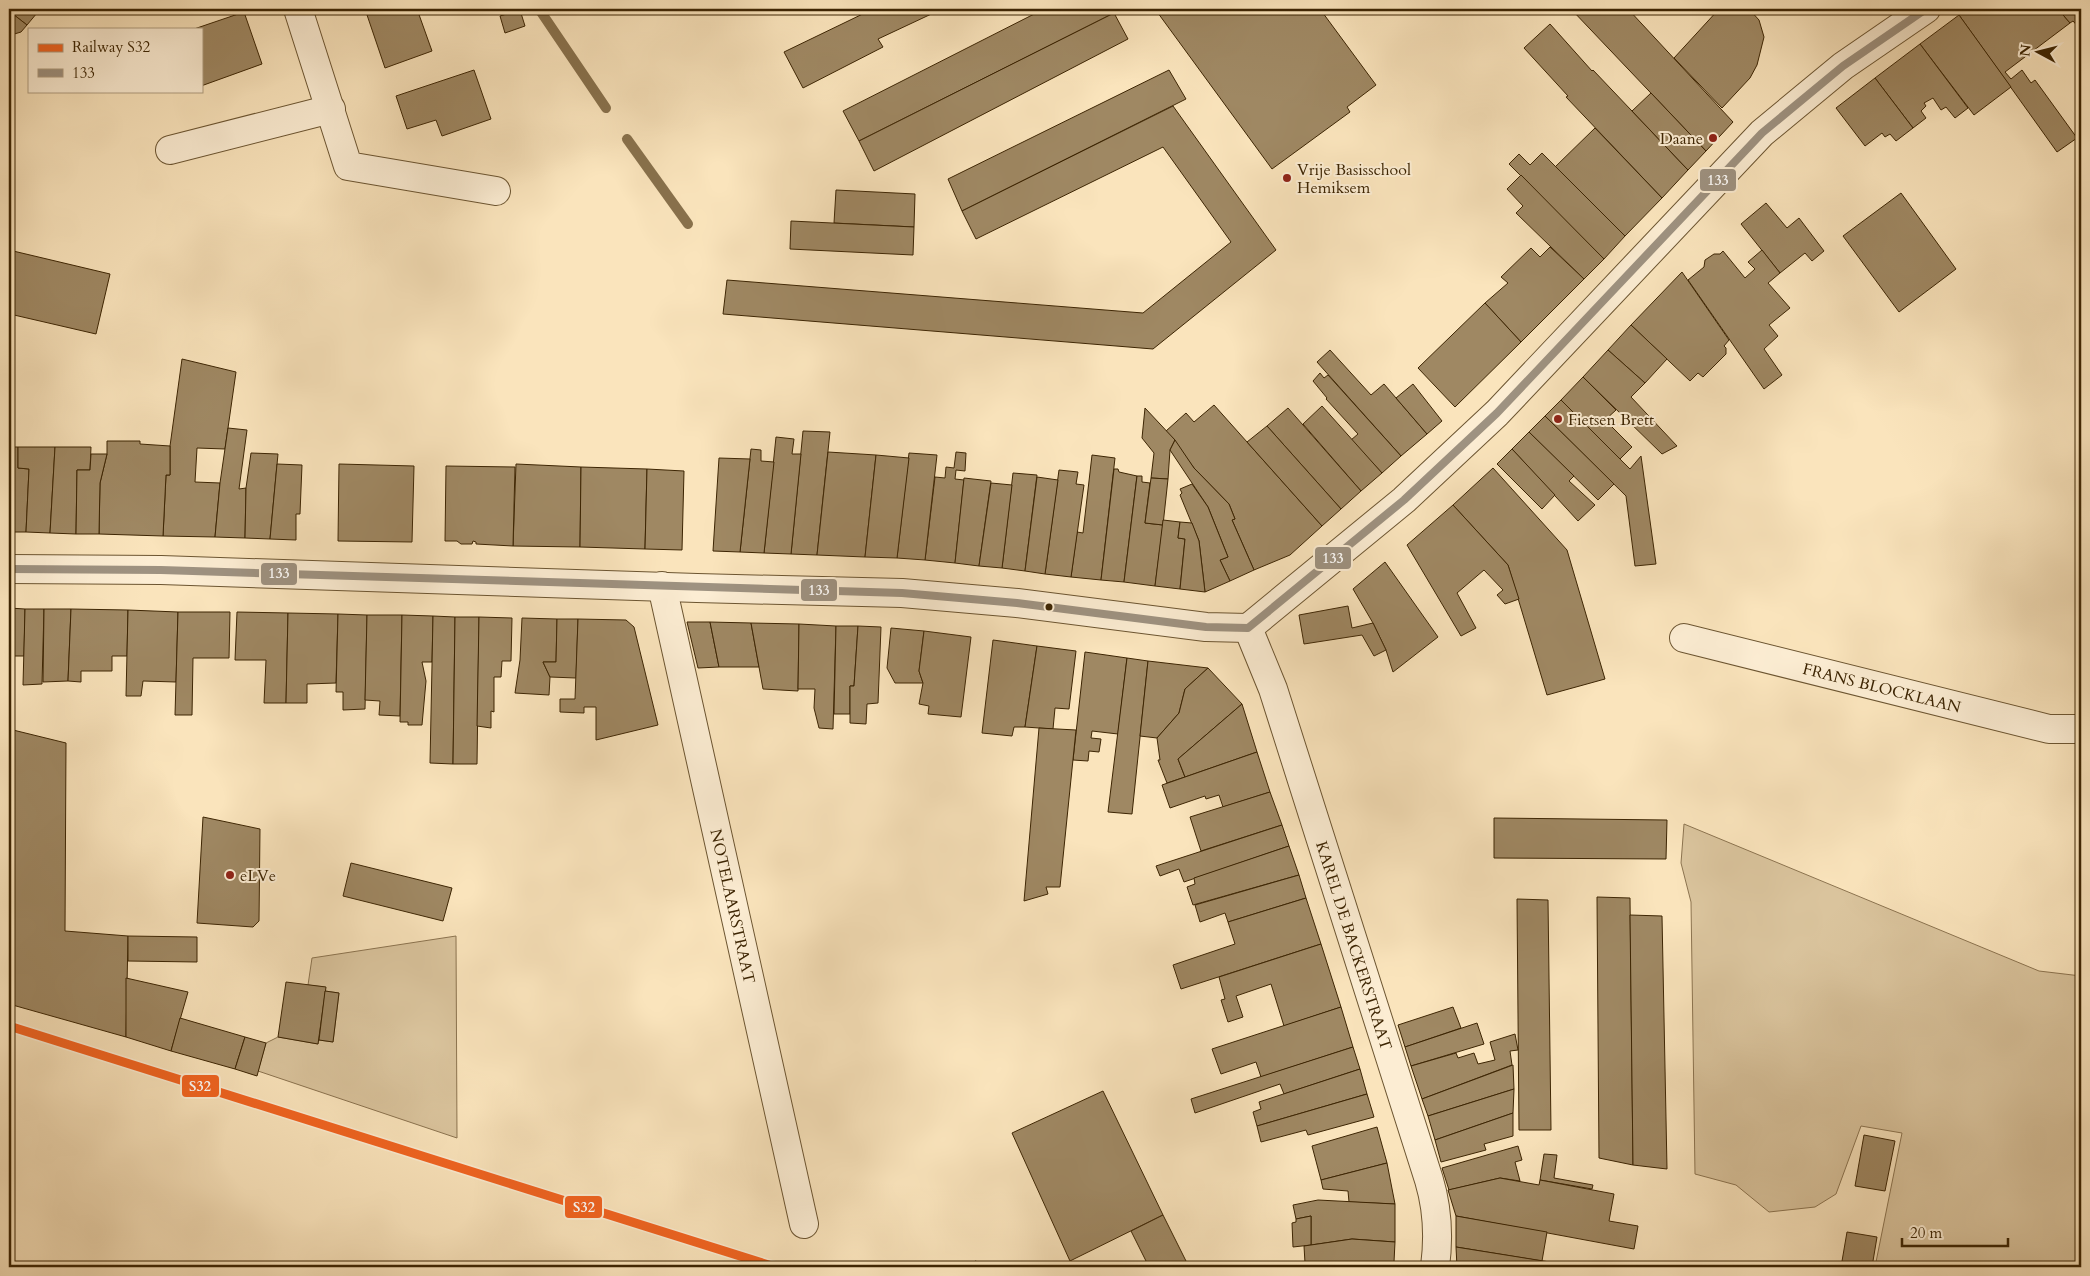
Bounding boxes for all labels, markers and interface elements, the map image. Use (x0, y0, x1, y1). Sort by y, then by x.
legend (28, 28, 202, 92)
north arrow (2012, 28, 2062, 78)
text: Railway S32 (72, 37, 151, 57)
text: N (2015, 43, 2036, 58)
text: 133 (72, 63, 95, 83)
place label: Daane (1660, 128, 1703, 150)
marker: Daane (1707, 132, 1719, 144)
place label: Vrije Basisschool Hemiksem (1297, 159, 1411, 199)
line badge: 133 (1699, 168, 1737, 192)
text: 133 (1707, 171, 1729, 190)
marker: Vrije Basisschool Hemiksem (1281, 172, 1293, 184)
place label: Fietsen Brett (1568, 409, 1654, 431)
marker: Fietsen Brett (1552, 413, 1564, 425)
line badge: 133 (1314, 546, 1352, 570)
text: 133 (1322, 549, 1344, 568)
line badge: 133 (260, 562, 298, 586)
text: 133 (268, 564, 290, 583)
line badge: 133 (800, 578, 838, 602)
text: 133 (808, 581, 830, 600)
unlabelled marker (1044, 602, 1054, 612)
street label: FRANS BLOCKLAAN (1800, 658, 1963, 719)
street label: NOTELAARSTRAAT (704, 827, 760, 986)
street label: KAREL DE BACKERSTRAAT (1310, 838, 1397, 1053)
place label: eLVe (240, 865, 276, 887)
marker: eLVe (224, 869, 236, 881)
line badge: S32 (181, 1074, 220, 1098)
text: S32 (189, 1077, 211, 1096)
line badge: S32 (564, 1195, 603, 1219)
text: S32 (573, 1198, 595, 1217)
scale bar (1902, 1216, 2009, 1248)
text: 20 m (1910, 1223, 1942, 1243)

